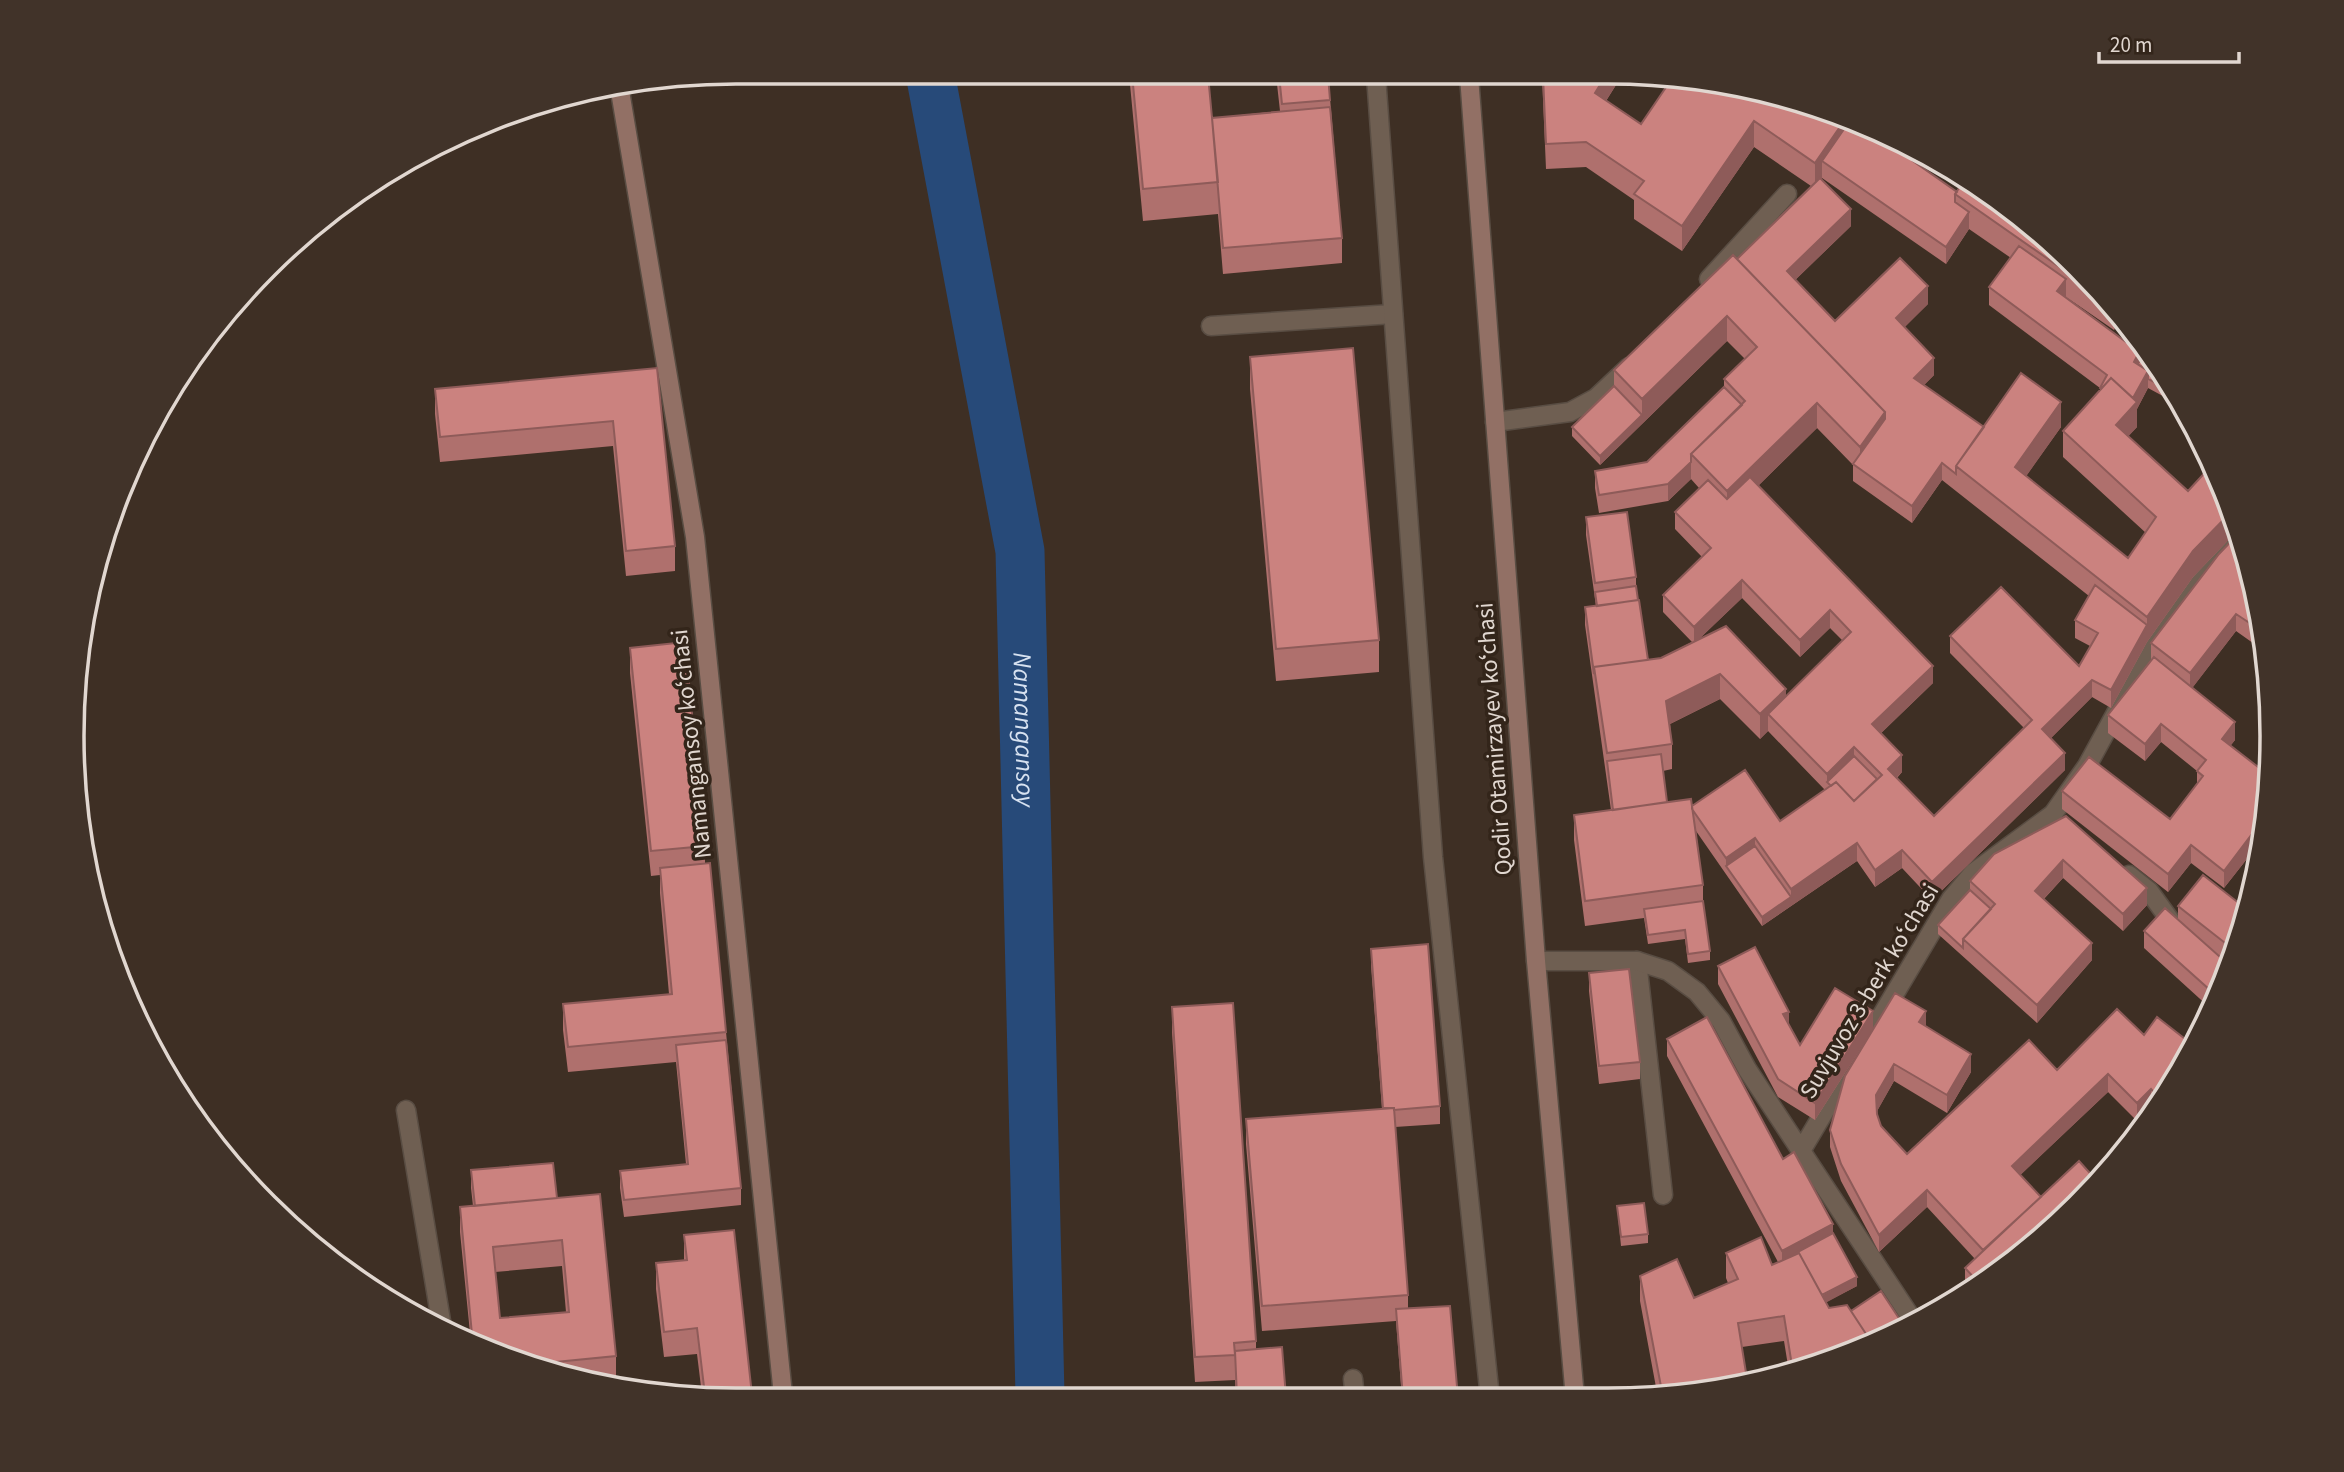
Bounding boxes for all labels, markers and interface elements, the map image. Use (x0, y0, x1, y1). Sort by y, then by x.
scale bar (2099, 21, 2239, 65)
text: 20 m (2110, 30, 2152, 60)
street label: Qodir Otamirzayev koʻchasi (1468, 601, 1521, 877)
street label: Namangansoy koʻchasi (662, 628, 721, 860)
water label: Namangansoy (1003, 652, 1044, 809)
street label: Suvjuvoz 3-berk koʻchasi (1791, 877, 1948, 1106)

